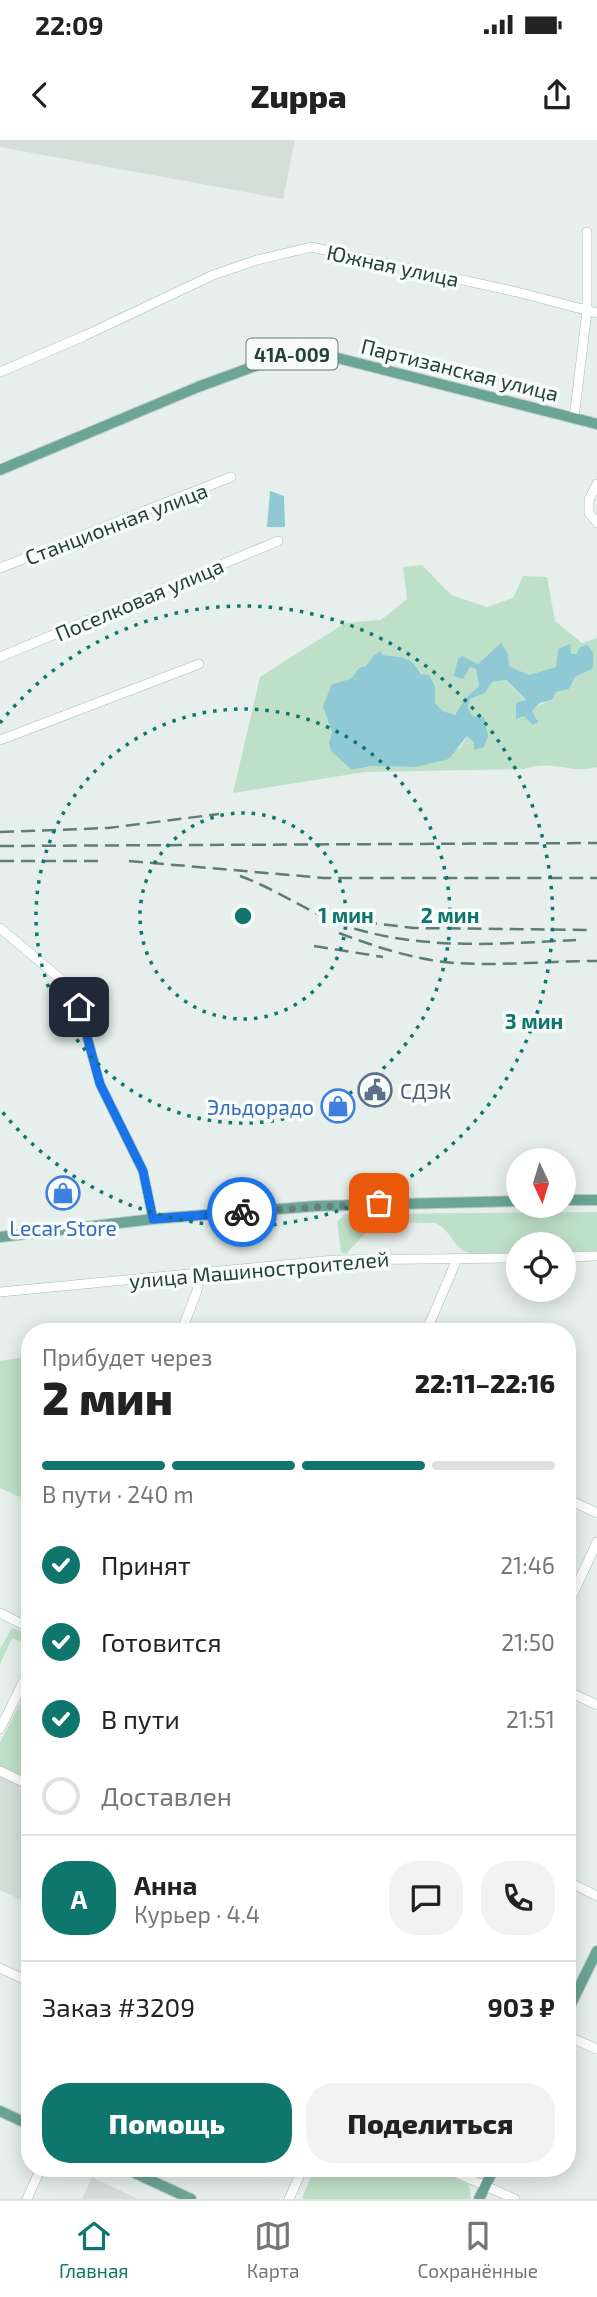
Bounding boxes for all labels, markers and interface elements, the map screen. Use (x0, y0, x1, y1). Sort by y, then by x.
text: 22:09 (35, 9, 104, 40)
icon: back (21, 76, 59, 114)
text: Zuppa (250, 76, 347, 114)
icon: share (538, 76, 576, 114)
street label: Южная улица (324, 239, 461, 292)
street label: Партизанская улица (358, 332, 561, 407)
road number: 41А-009 (246, 338, 338, 370)
street label: Станционная улица (21, 477, 211, 570)
street label: Поселковая улица (51, 552, 227, 647)
text: 1 мин (318, 902, 374, 927)
text: 2 мин (421, 902, 479, 927)
centre of rings (231, 904, 255, 928)
pin (49, 977, 109, 1037)
icon: home (60, 988, 98, 1026)
text: 3 мин (505, 1008, 563, 1033)
public building icon: СДЭК (356, 1071, 394, 1109)
place label: СДЭК (400, 1078, 451, 1103)
shop icon: Эльдорадо (319, 1087, 357, 1125)
place label: Эльдорадо (207, 1094, 314, 1119)
north arrow (506, 1148, 576, 1218)
map controls (506, 1148, 576, 1302)
pin (349, 1173, 409, 1233)
shop icon: Lecar Store (44, 1174, 82, 1212)
courier (207, 1177, 277, 1247)
icon: bag (360, 1184, 398, 1222)
icon: bike (223, 1193, 261, 1231)
place label: Lecar Store (9, 1215, 117, 1240)
button: locate (506, 1232, 576, 1302)
street label: улица Машиностроителей (128, 1245, 390, 1294)
text: Прибудет через (42, 1343, 212, 1371)
text: 22:11–22:16 (415, 1367, 555, 1398)
text: 2 мин (42, 1369, 173, 1424)
text: В пути · 240 m (42, 1480, 194, 1508)
icon: check (42, 1546, 80, 1584)
text: Принят (101, 1549, 191, 1580)
text: 21:46 (500, 1551, 555, 1579)
icon: check (42, 1623, 80, 1661)
text: Готовится (101, 1626, 222, 1657)
text: 21:50 (501, 1628, 555, 1656)
icon: check (42, 1700, 80, 1738)
text: В пути (101, 1703, 180, 1734)
text: 21:51 (506, 1705, 555, 1733)
text: Доставлен (101, 1780, 232, 1811)
button: chat (389, 1861, 463, 1935)
button: phone (481, 1861, 555, 1935)
text: Анна (134, 1869, 197, 1900)
text: А (71, 1883, 87, 1914)
text: Курьер · 4.4 (134, 1900, 260, 1928)
text: Заказ #3209 (42, 1991, 195, 2022)
text: 903 ₽ (488, 1991, 555, 2022)
button: Помощь (42, 2083, 292, 2163)
button: Поделиться (306, 2083, 555, 2163)
tab: Главная (59, 2217, 129, 2282)
tab: Карта (247, 2217, 300, 2282)
tab: Сохранённые (418, 2217, 538, 2282)

